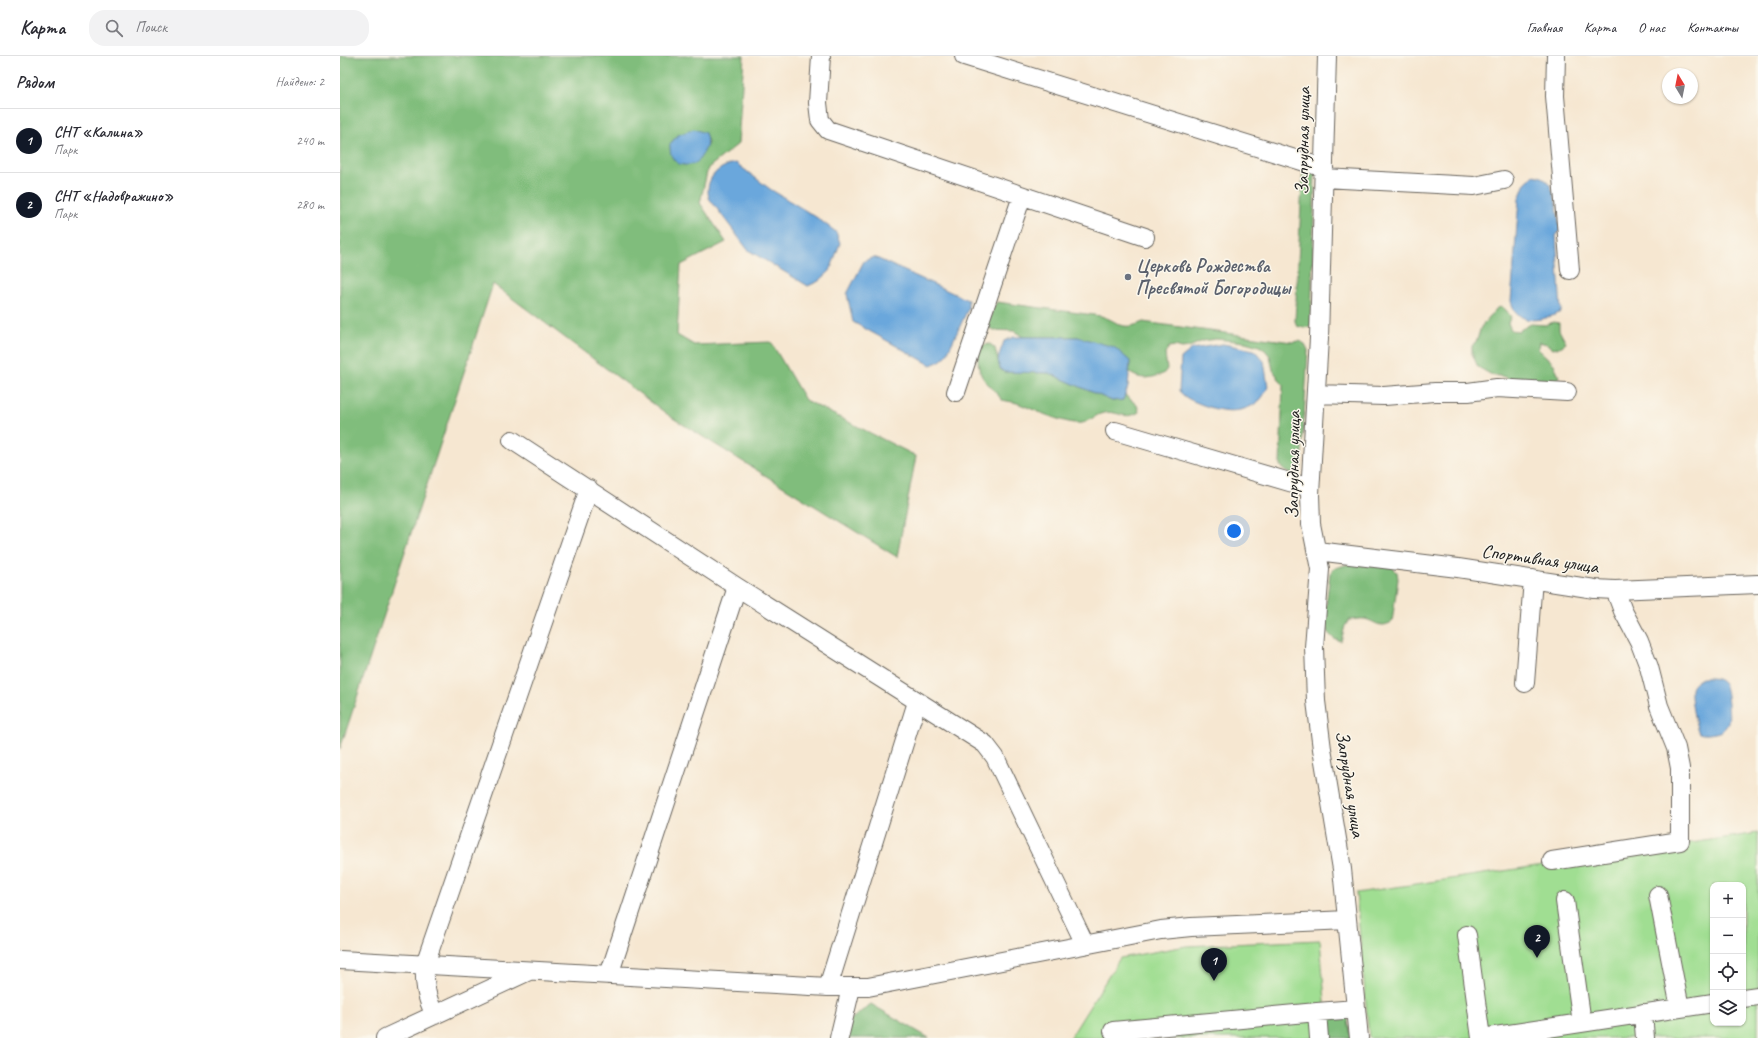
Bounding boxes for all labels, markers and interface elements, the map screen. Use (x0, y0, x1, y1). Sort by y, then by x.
search box (89, 10, 369, 46)
text: Карта (20, 16, 65, 40)
icon: search (103, 17, 125, 39)
text: Поиск (135, 18, 167, 37)
text: Главная (1527, 19, 1562, 36)
text: Карта (1584, 19, 1616, 36)
text: О нас (1638, 19, 1665, 36)
text: Контакты (1687, 19, 1738, 36)
north arrow (1662, 68, 1698, 104)
text: Рядом (16, 72, 54, 93)
text: Найдено: 2 (276, 74, 324, 90)
street label: Запрудная улица (1290, 85, 1316, 195)
text: СНТ «Калина» (54, 123, 143, 142)
text: 1 (26, 133, 32, 149)
text: 240 m (296, 133, 324, 149)
text: Парк (54, 142, 77, 158)
text: СНТ «Надовражино» (54, 187, 173, 206)
text: 2 (26, 197, 32, 213)
text: 280 m (296, 197, 324, 213)
text: Парк (54, 206, 77, 222)
place label: Церковь Рождества Пресвятой Богородицы (1136, 254, 1292, 300)
marker: Церковь Рождества Пресвятой Богородицы (1123, 272, 1133, 282)
street label: Запрудная улица (1280, 409, 1306, 519)
your location (1224, 521, 1244, 541)
street label: Спортивная улица (1480, 539, 1602, 579)
street label: Запрудная улица (1330, 729, 1371, 841)
map controls (1710, 882, 1746, 1026)
button: + (1710, 882, 1746, 918)
button: − (1710, 918, 1746, 954)
pin: 2 (1524, 925, 1550, 958)
pin: 1 (1201, 948, 1227, 981)
button: locate (1710, 954, 1746, 990)
button: layers (1710, 990, 1746, 1026)

